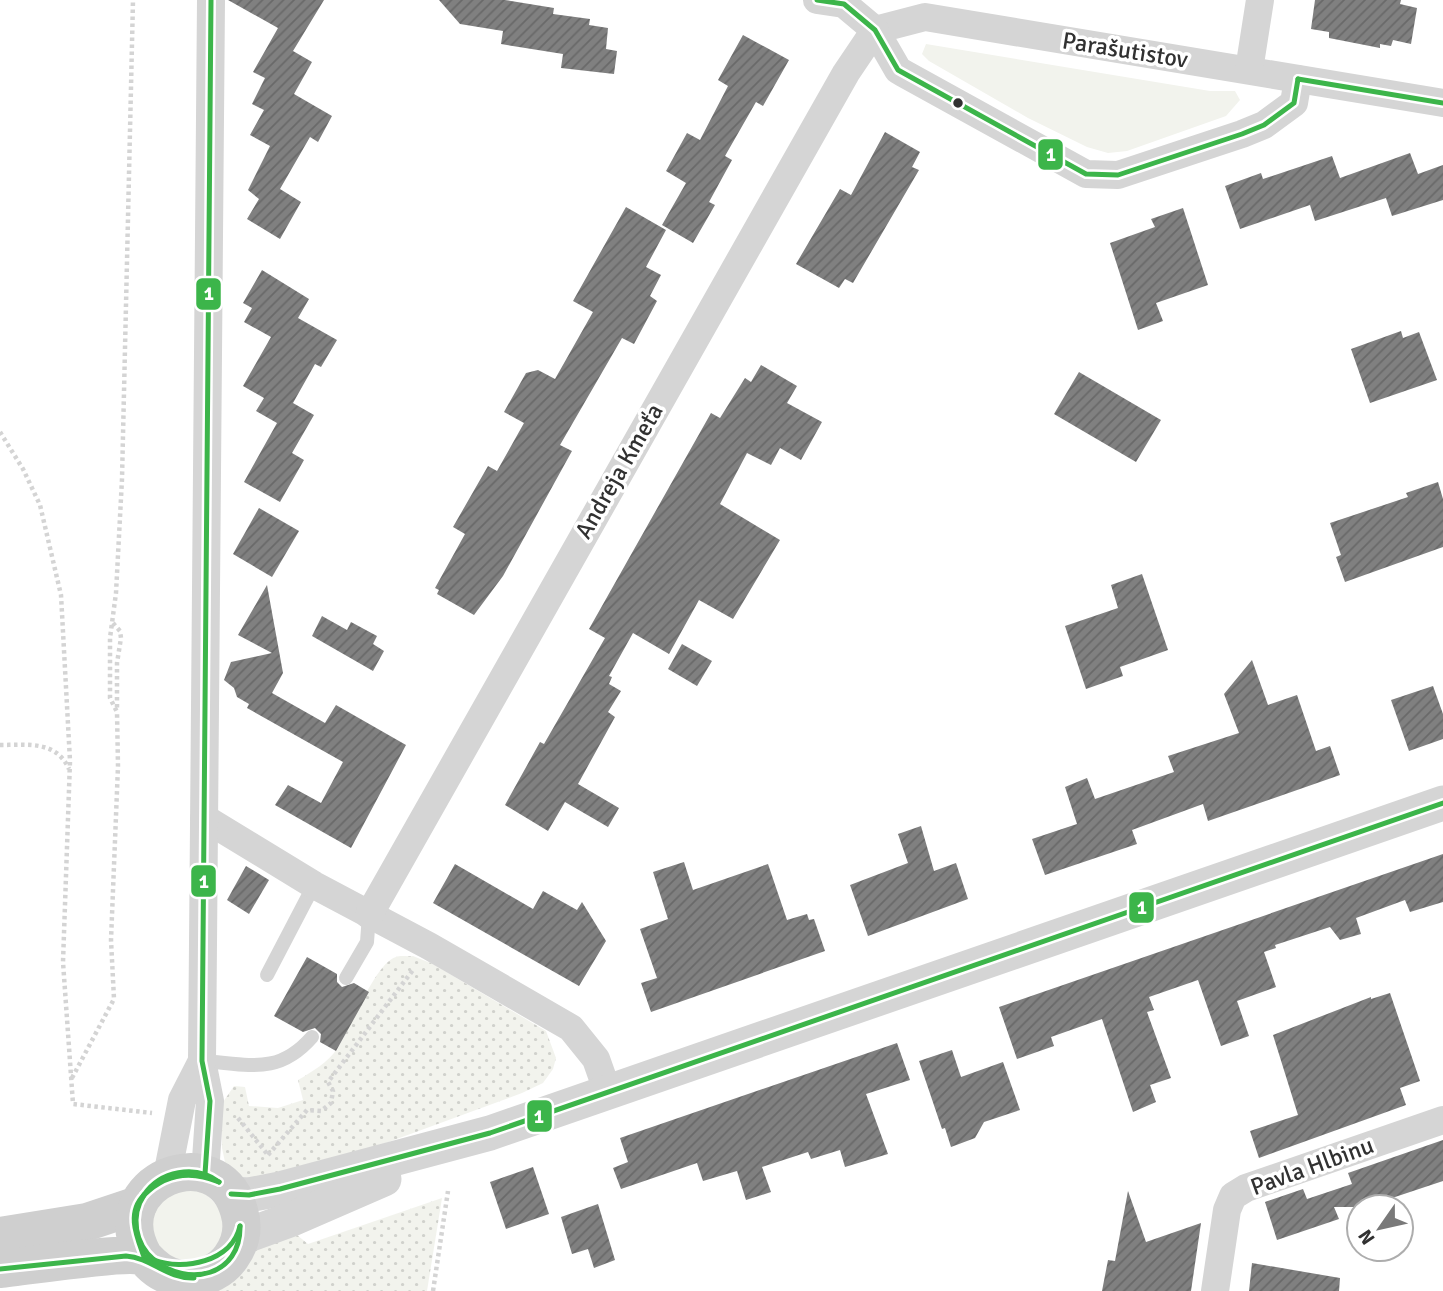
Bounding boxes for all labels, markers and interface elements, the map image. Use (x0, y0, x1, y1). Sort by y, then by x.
street label: Parašutistov (1060, 25, 1190, 75)
unlabelled marker (951, 96, 965, 110)
line badge: 1 (1037, 138, 1064, 171)
text: 1 (1046, 143, 1056, 167)
line badge: 1 (195, 277, 222, 311)
text: 1 (204, 282, 214, 306)
street label: Andreja Kmeťa (568, 398, 670, 544)
line badge: 1 (190, 864, 217, 898)
text: 1 (199, 870, 209, 894)
line badge: 1 (1128, 891, 1155, 924)
text: 1 (1137, 896, 1147, 920)
line badge: 1 (526, 1099, 553, 1133)
text: 1 (534, 1105, 544, 1129)
street label: Pavla Hlbinu (1246, 1130, 1378, 1202)
north arrow (1345, 1193, 1415, 1263)
text: N (1353, 1225, 1380, 1249)

